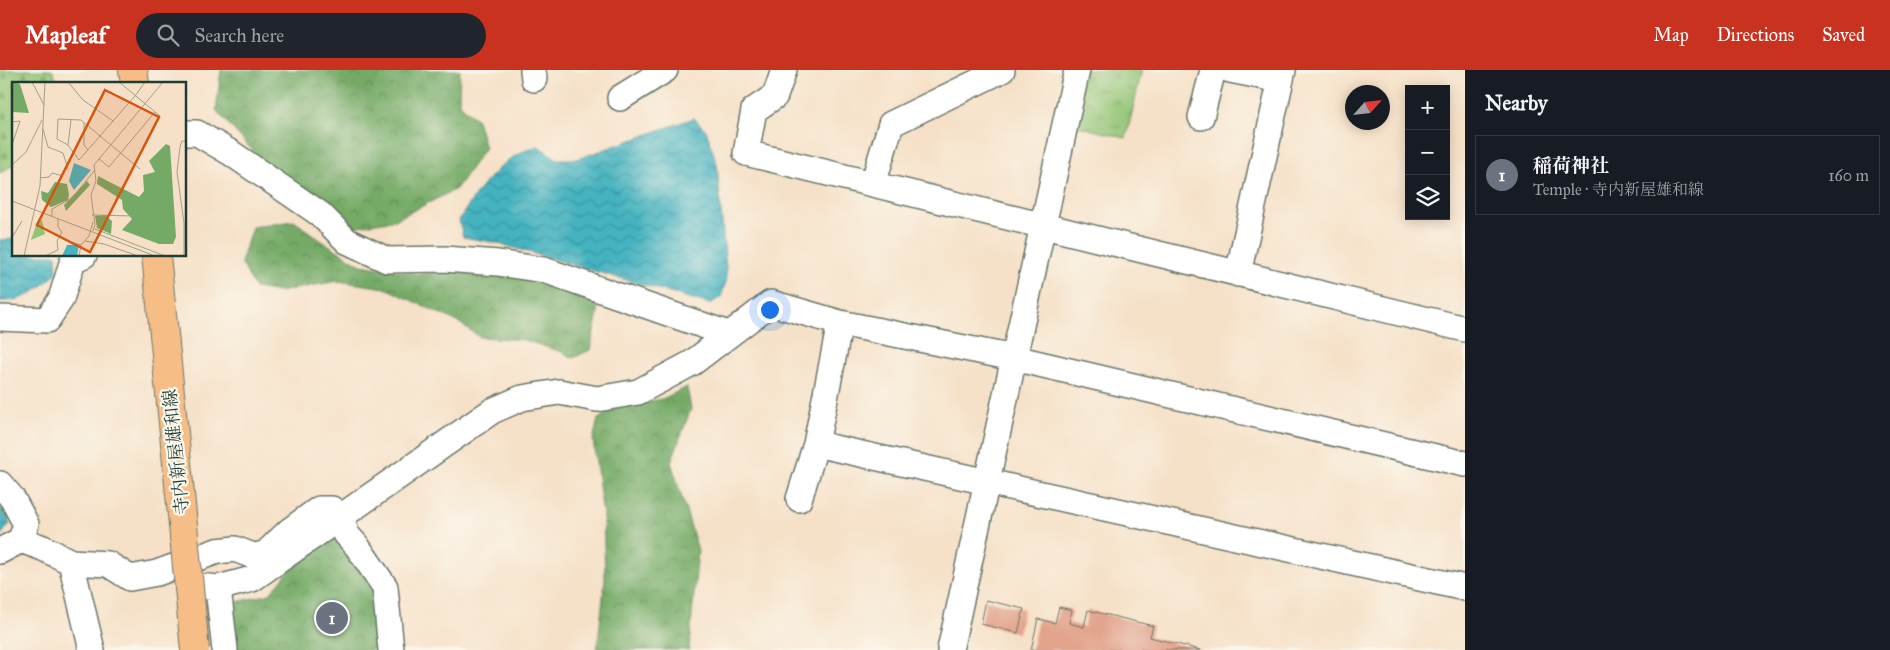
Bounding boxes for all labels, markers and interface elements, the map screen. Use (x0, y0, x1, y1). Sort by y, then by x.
search box (136, 13, 486, 58)
text: Mapleaf (25, 20, 106, 50)
icon: search (154, 21, 182, 49)
text: Search here (194, 24, 284, 47)
text: Map (1653, 24, 1689, 46)
text: Directions (1717, 24, 1794, 46)
text: Saved (1822, 24, 1865, 46)
inset map (12, 82, 186, 256)
north arrow (1345, 85, 1390, 130)
map controls (1405, 85, 1450, 220)
button: + (1405, 85, 1450, 130)
text: Nearby (1485, 90, 1548, 116)
button: − (1405, 130, 1450, 175)
text: 稲荷神社 (1533, 154, 1609, 177)
text: 1 (1499, 166, 1505, 185)
text: 160 m (1828, 166, 1869, 185)
button: layers (1405, 175, 1450, 220)
text: Temple · 寺内新屋雄和線 (1533, 180, 1704, 199)
your location (757, 297, 783, 323)
street label: 寺内新屋雄和線 (158, 388, 194, 516)
pin: 1 (316, 599, 348, 637)

